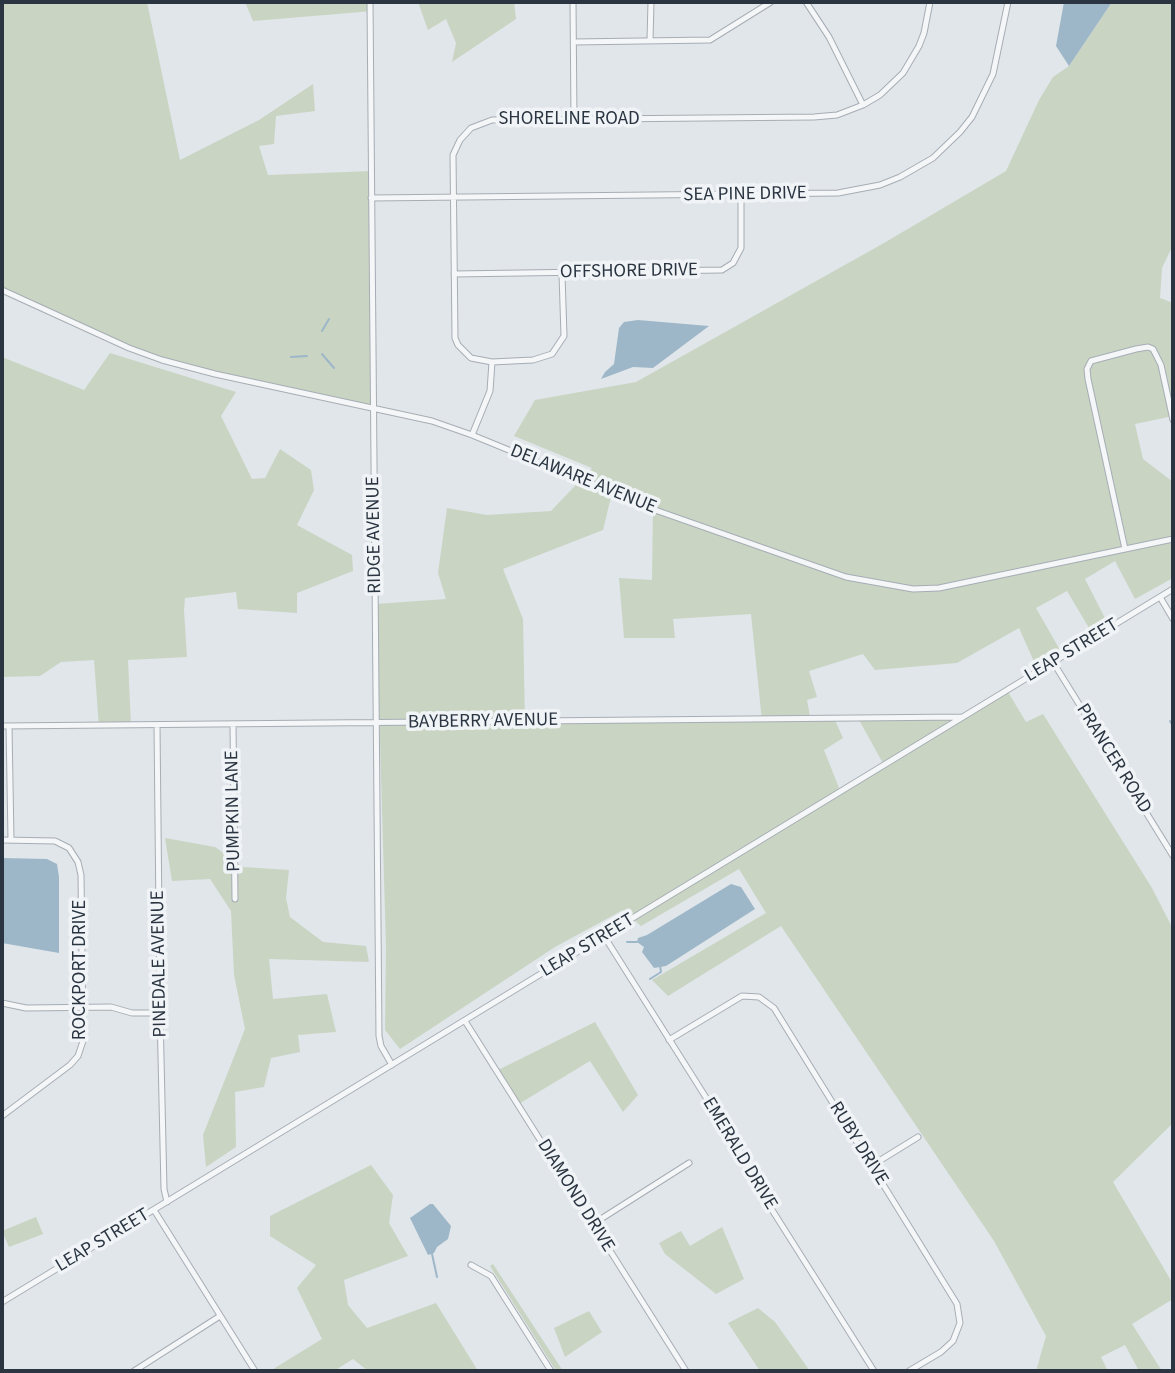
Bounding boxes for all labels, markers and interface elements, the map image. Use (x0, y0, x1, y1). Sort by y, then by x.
street label: SHORELINE ROAD (498, 109, 640, 131)
street label: SEA PINE DRIVE (683, 183, 807, 207)
street label: OFFSHORE DRIVE (560, 259, 698, 285)
street label: DELAWARE AVENUE (507, 440, 659, 520)
street label: RIDGE AVENUE (363, 476, 387, 594)
street label: LEAP STREET (1021, 614, 1123, 688)
street label: PRANCER ROAD (1070, 700, 1156, 818)
street label: BAYBERRY AVENUE (408, 709, 558, 735)
street label: PUMPKIN LANE (222, 750, 246, 872)
street label: PINEDALE AVENUE (147, 890, 173, 1038)
street label: ROCKPORT DRIVE (70, 900, 92, 1040)
street label: LEAP STREET (537, 909, 639, 983)
street label: EMERALD DRIVE (697, 1094, 781, 1214)
street label: RUBY DRIVE (823, 1098, 893, 1190)
street label: DIAMOND DRIVE (531, 1135, 619, 1257)
street label: LEAP STREET (52, 1204, 154, 1278)

